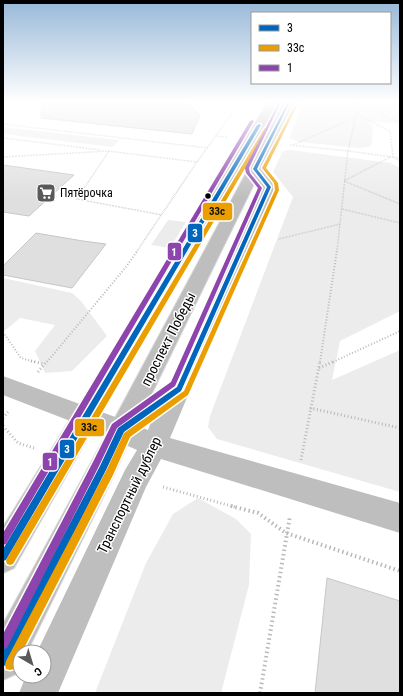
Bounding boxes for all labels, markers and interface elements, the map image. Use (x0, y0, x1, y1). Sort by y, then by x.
legend (251, 12, 391, 84)
text: 3 (287, 21, 293, 35)
text: 33с (287, 41, 305, 55)
text: 1 (287, 61, 293, 75)
supermarket icon: Пятёрочка (35, 182, 57, 204)
place label: Пятёрочка (60, 186, 113, 200)
unlabelled marker (203, 191, 213, 201)
line badge: 33с (202, 202, 233, 221)
text: 33с (209, 205, 225, 218)
line badge: 3 (187, 223, 203, 243)
text: 3 (192, 227, 198, 240)
line badge: 1 (167, 242, 182, 261)
text: 1 (171, 246, 177, 259)
street label: проспект Победы (137, 289, 199, 389)
line badge: 33с (74, 418, 105, 437)
text: 33с (81, 421, 97, 434)
street label: Транспортный дублер (94, 434, 164, 556)
line badge: 3 (59, 439, 75, 459)
text: 3 (64, 443, 70, 456)
line badge: 1 (42, 452, 58, 471)
text: 1 (47, 456, 53, 469)
north arrow (12, 644, 52, 684)
text: С (31, 664, 44, 679)

